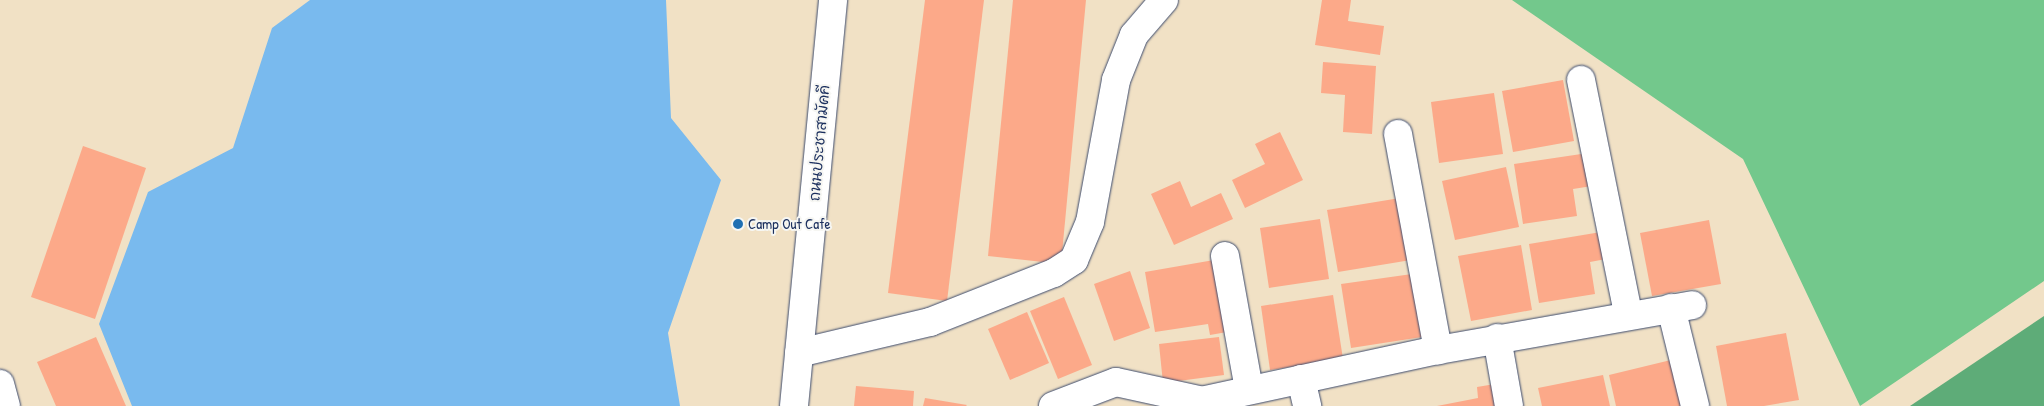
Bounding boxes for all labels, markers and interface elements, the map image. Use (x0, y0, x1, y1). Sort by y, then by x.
street label: ถนนประชาสามัคคี (805, 84, 833, 202)
place label: Camp Out Cafe (748, 215, 831, 233)
marker: Camp Out Cafe (732, 218, 744, 230)

